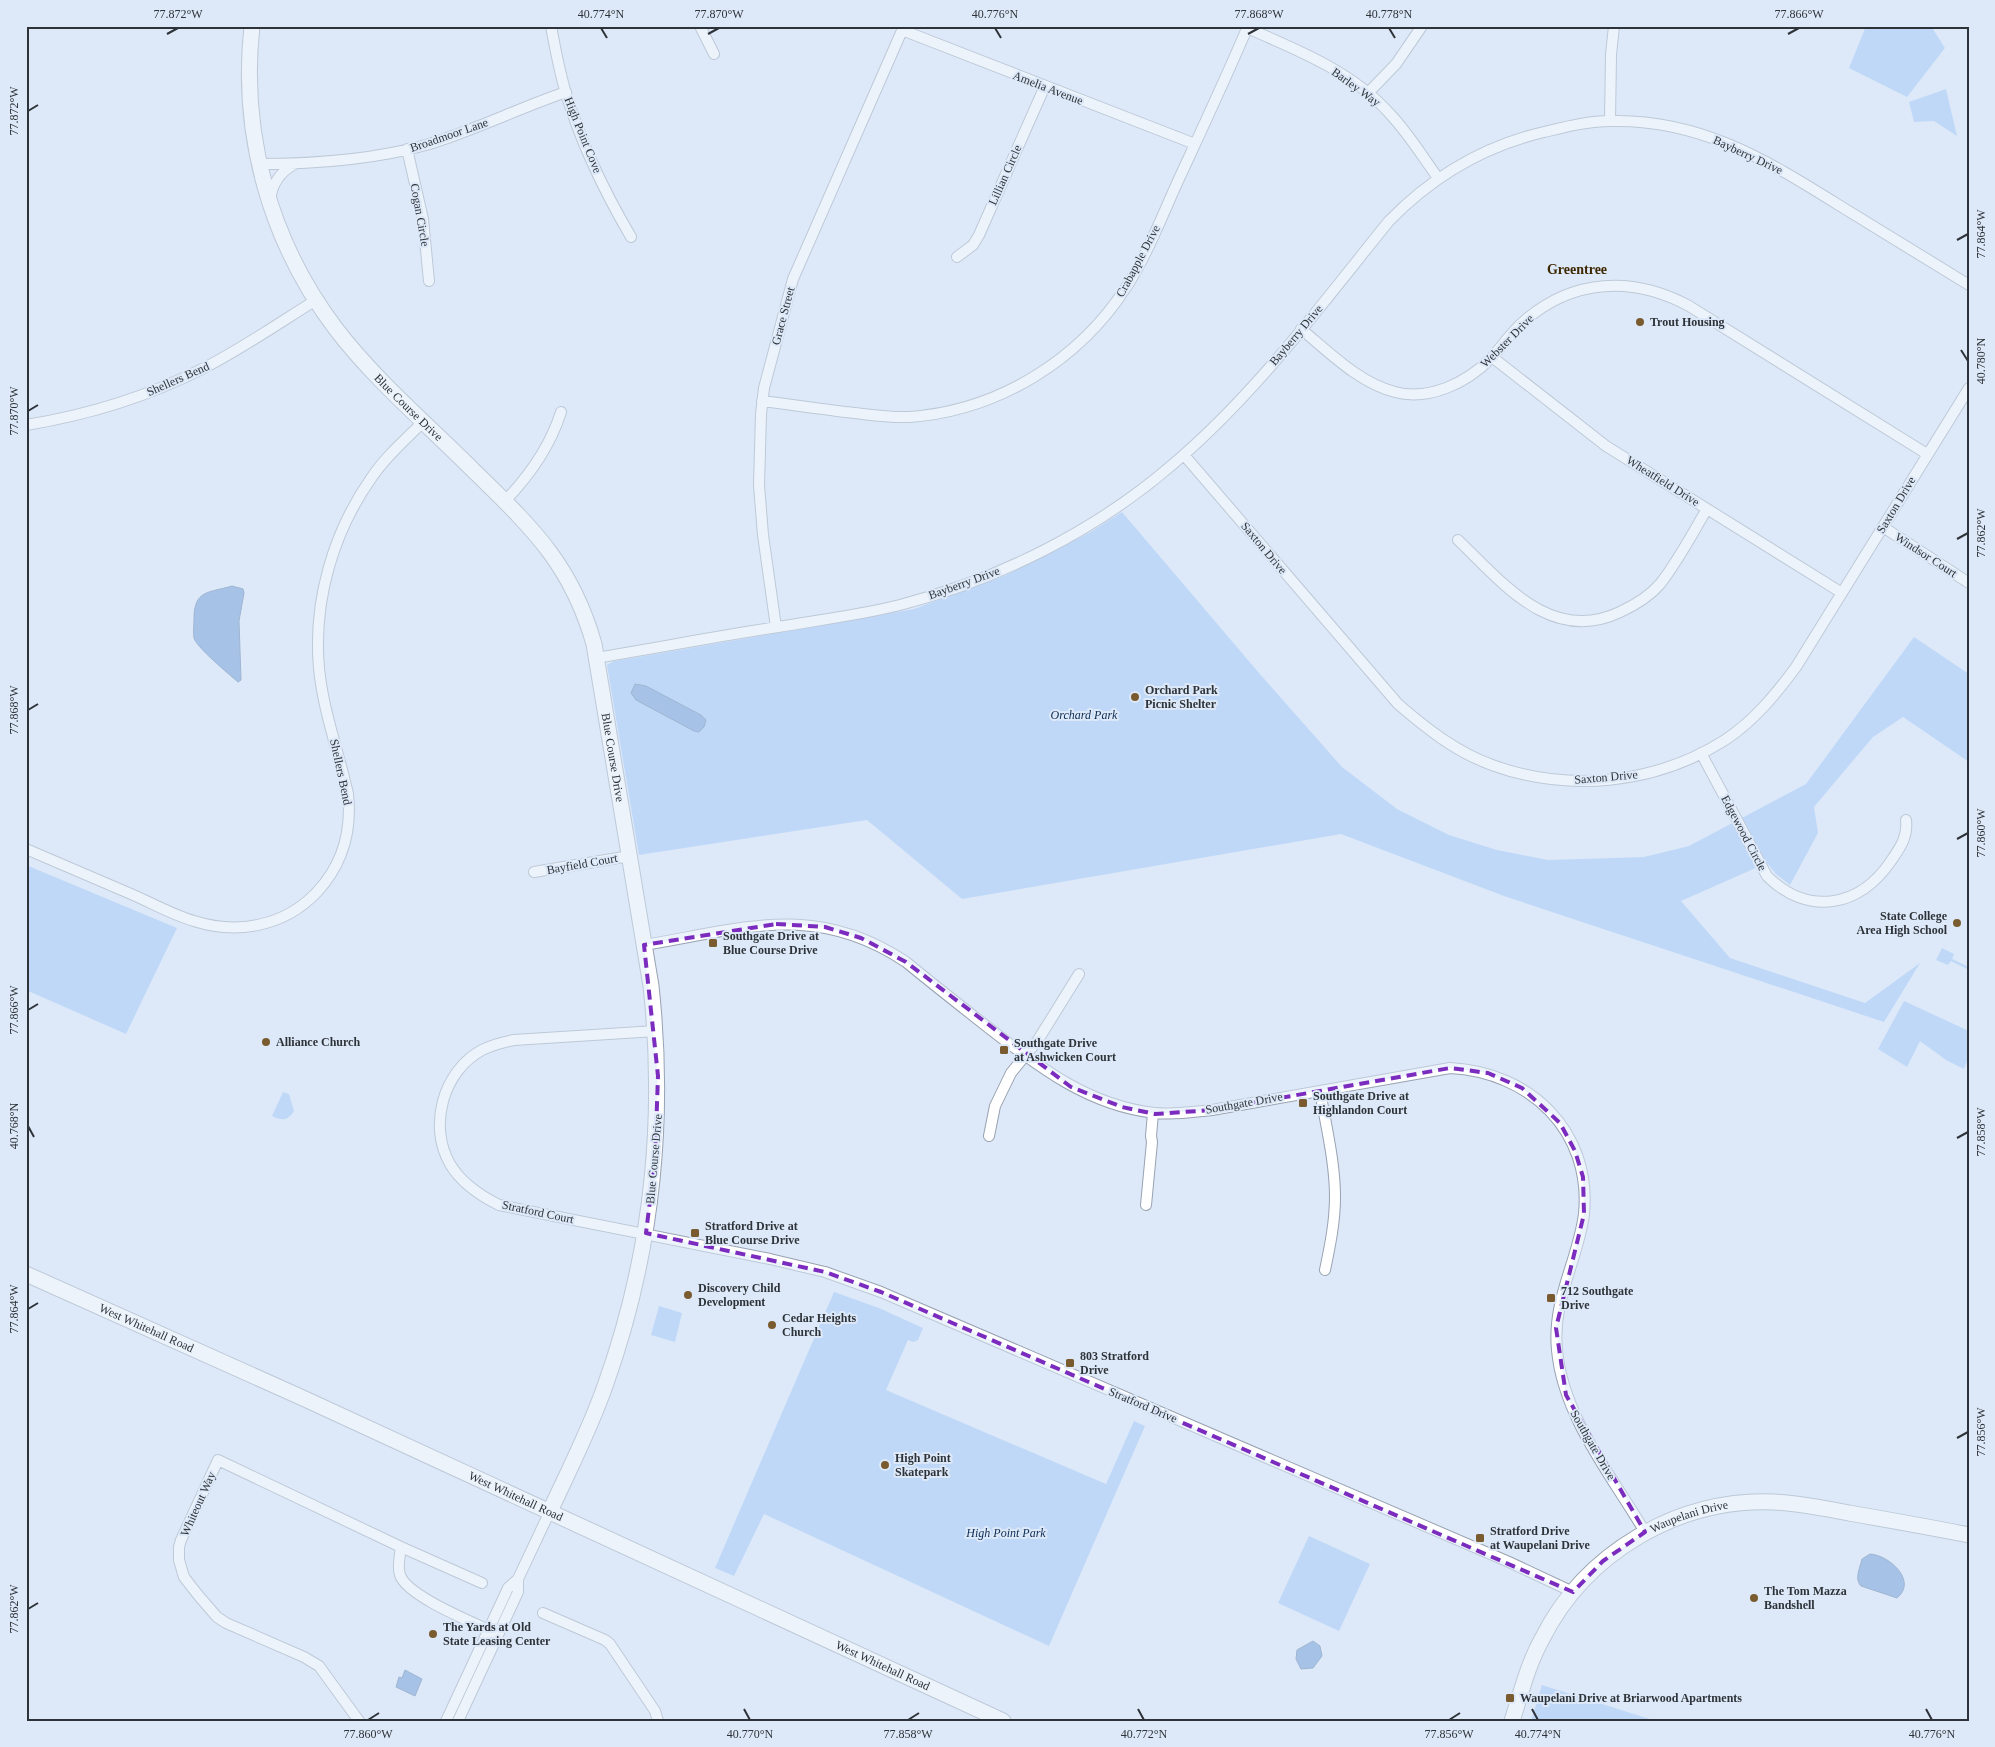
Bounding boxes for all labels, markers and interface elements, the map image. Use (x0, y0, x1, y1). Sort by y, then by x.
text: 77.872°W (153, 7, 203, 21)
text: 40.774°N (578, 7, 625, 21)
text: 77.870°W (694, 7, 744, 21)
text: 40.776°N (972, 7, 1019, 21)
text: 77.868°W (1234, 7, 1284, 21)
text: 40.778°N (1366, 7, 1413, 21)
text: 77.866°W (1774, 7, 1824, 21)
street label: Barley Way (1329, 65, 1383, 109)
street label: Amelia Avenue (1011, 68, 1085, 108)
text: 77.872°W (7, 86, 21, 136)
street label: High Point Cove (561, 95, 605, 175)
street label: Broadmoor Lane (408, 115, 490, 155)
street label: Bayberry Drive (1711, 133, 1785, 177)
street label: Lillian Circle (986, 143, 1024, 207)
street label: Cogan Circle (408, 182, 432, 248)
text: 77.864°W (1974, 209, 1988, 259)
street label: Crabapple Drive (1113, 223, 1163, 299)
district label: Greentree (1547, 262, 1607, 277)
street label: Grace Street (769, 285, 798, 347)
street label: Bayberry Drive (1267, 302, 1325, 368)
street label: Webster Drive (1478, 312, 1536, 370)
place label: Trout Housing (1650, 315, 1725, 329)
marker: Trout Housing (1634, 316, 1646, 328)
text: 40.780°N (1974, 337, 1988, 384)
street label: Shellers Bend (145, 359, 211, 399)
street label: Blue Course Drive (371, 371, 446, 444)
text: 77.870°W (7, 386, 21, 436)
street label: Wheatfield Drive (1624, 453, 1702, 509)
street label: Saxton Drive (1874, 474, 1918, 536)
text: 77.862°W (1974, 508, 1988, 558)
street label: Saxton Drive (1238, 519, 1290, 577)
street label: Windsor Court (1892, 530, 1960, 581)
street label: Bayberry Drive (926, 564, 1002, 602)
place label: Orchard Park Picnic Shelter (1145, 683, 1218, 711)
text: 77.868°W (7, 685, 21, 735)
marker: Orchard Park Picnic Shelter (1129, 691, 1141, 703)
park label: Orchard Park (1051, 708, 1118, 722)
street label: Blue Course Drive (599, 712, 627, 803)
street label: Shellers Bend (327, 738, 355, 806)
street label: Saxton Drive (1574, 767, 1638, 787)
street label: Edgewood Circle (1718, 793, 1770, 873)
text: 77.860°W (1974, 808, 1988, 858)
street label: Bayfield Court (546, 851, 619, 877)
place label: State College Area High School (1857, 909, 1948, 937)
marker: State College Area High School (1951, 917, 1963, 929)
place label: Southgate Drive at Blue Course Drive (723, 929, 819, 957)
marker: Southgate Drive at Blue Course Drive (707, 937, 719, 949)
text: 77.866°W (7, 985, 21, 1035)
place label: Alliance Church (276, 1035, 360, 1049)
marker: Alliance Church (260, 1036, 272, 1048)
place label: Southgate Drive at Ashwicken Court (1014, 1036, 1116, 1064)
marker: Southgate Drive at Ashwicken Court (998, 1044, 1010, 1056)
street label: Southgate Drive (1204, 1089, 1284, 1117)
place label: Southgate Drive at Highlandon Court (1313, 1089, 1409, 1117)
marker: Southgate Drive at Highlandon Court (1297, 1097, 1309, 1109)
text: 40.768°N (7, 1102, 21, 1149)
text: 77.858°W (1974, 1107, 1988, 1157)
street label: Blue Course Drive (643, 1114, 665, 1204)
street label: Stratford Court (501, 1198, 576, 1227)
place label: Stratford Drive at Blue Course Drive (705, 1219, 800, 1247)
marker: Stratford Drive at Blue Course Drive (689, 1227, 701, 1239)
place label: Discovery Child Development (698, 1281, 781, 1309)
text: 77.864°W (7, 1284, 21, 1334)
place label: 712 Southgate Drive (1561, 1284, 1634, 1312)
marker: Discovery Child Development (682, 1289, 694, 1301)
marker: 712 Southgate Drive (1545, 1292, 1557, 1304)
street label: West Whitehall Road (97, 1301, 196, 1355)
place label: Cedar Heights Church (782, 1311, 856, 1339)
marker: Cedar Heights Church (766, 1319, 778, 1331)
place label: 803 Stratford Drive (1080, 1349, 1149, 1377)
marker: 803 Stratford Drive (1064, 1357, 1076, 1369)
street label: Stratford Drive (1107, 1384, 1179, 1426)
text: 77.856°W (1974, 1407, 1988, 1457)
street label: Southgate Drive (1567, 1408, 1619, 1482)
place label: High Point Skatepark (895, 1451, 951, 1479)
marker: High Point Skatepark (879, 1459, 891, 1471)
street label: West Whitehall Road (467, 1469, 565, 1524)
street label: Whiteout Way (178, 1470, 218, 1538)
street label: Waupelani Drive (1648, 1498, 1729, 1536)
place label: Stratford Drive at Waupelani Drive (1490, 1524, 1590, 1552)
park label: High Point Park (965, 1526, 1046, 1540)
marker: Stratford Drive at Waupelani Drive (1474, 1532, 1486, 1544)
text: 77.862°W (7, 1584, 21, 1634)
place label: The Tom Mazza Bandshell (1764, 1584, 1847, 1612)
marker: The Tom Mazza Bandshell (1748, 1592, 1760, 1604)
place label: The Yards at Old State Leasing Center (443, 1620, 551, 1648)
marker: The Yards at Old State Leasing Center (427, 1628, 439, 1640)
street label: West Whitehall Road (833, 1638, 932, 1693)
place label: Waupelani Drive at Briarwood Apartments (1520, 1691, 1742, 1705)
marker: Waupelani Drive at Briarwood Apartments (1504, 1692, 1516, 1704)
text: 77.860°W (343, 1727, 393, 1741)
text: 40.770°N (727, 1727, 774, 1741)
text: 77.858°W (883, 1727, 933, 1741)
text: 40.772°N (1121, 1727, 1168, 1741)
text: 77.856°W (1424, 1727, 1474, 1741)
text: 40.774°N (1515, 1727, 1562, 1741)
text: 40.776°N (1909, 1727, 1956, 1741)

